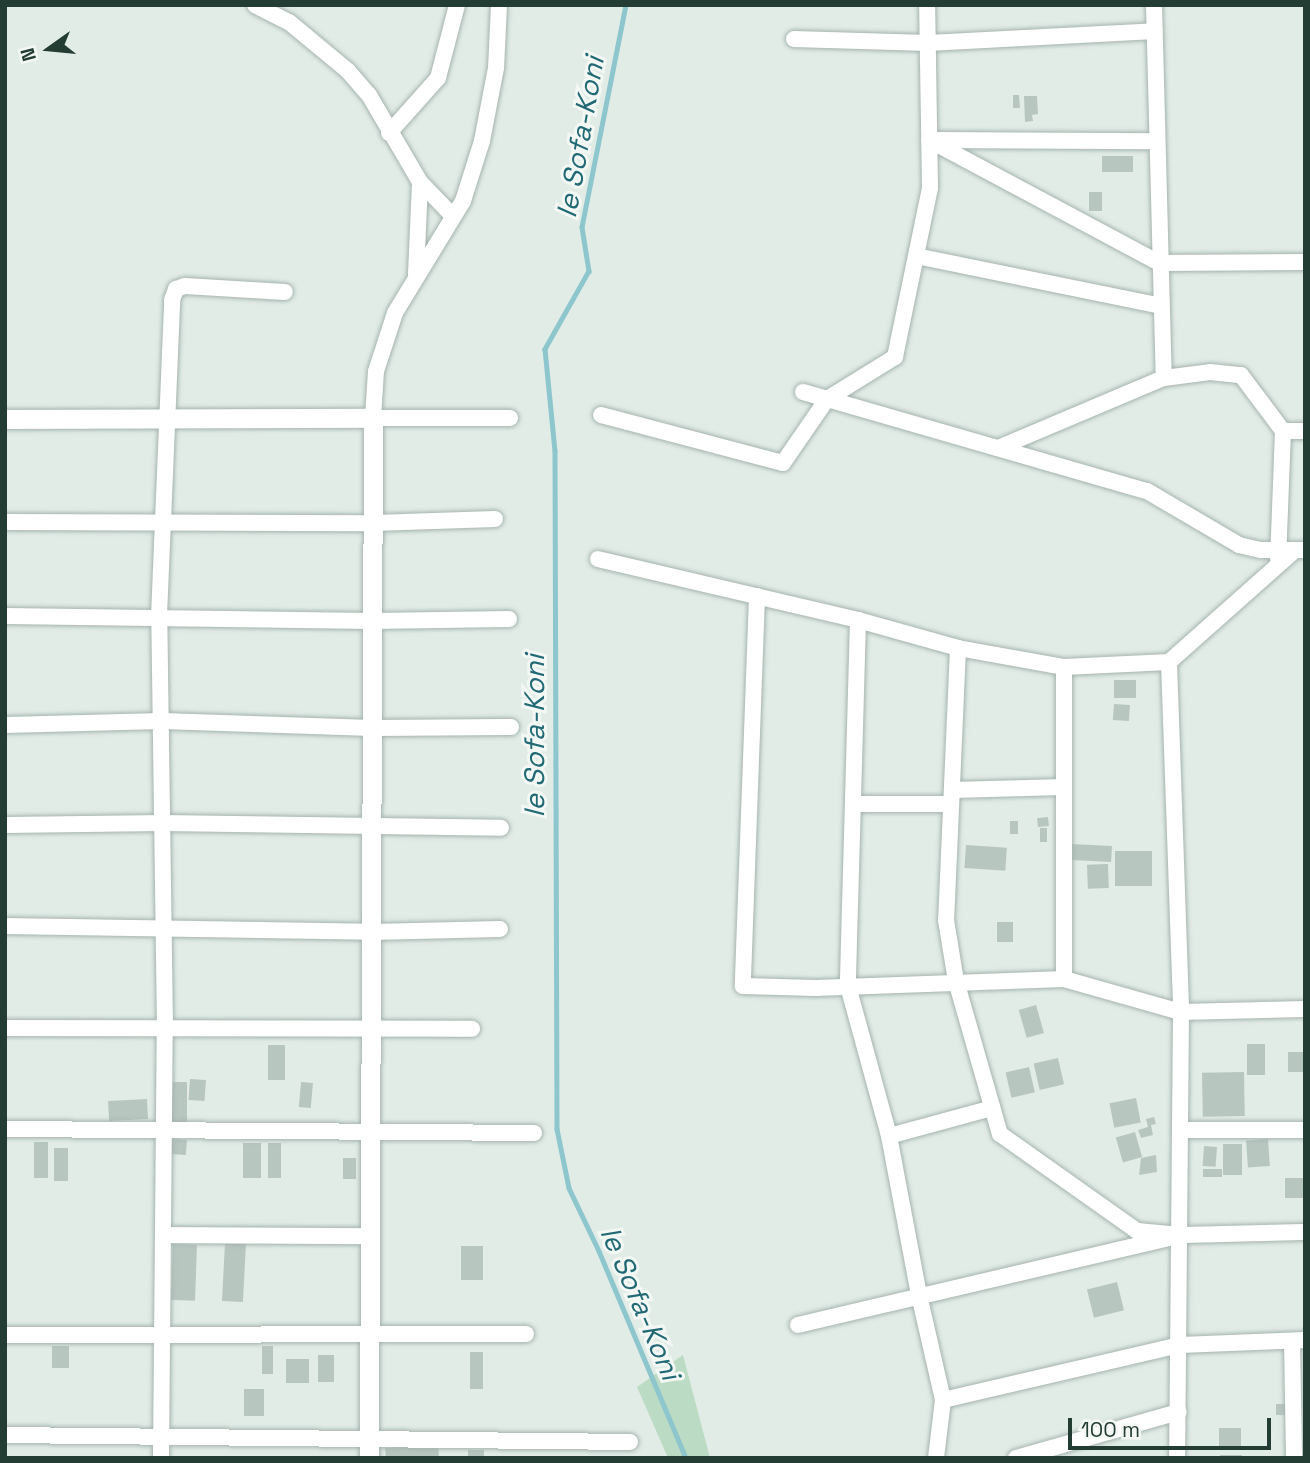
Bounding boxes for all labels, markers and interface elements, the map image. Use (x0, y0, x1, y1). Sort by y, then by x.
north arrow (14, 14, 84, 84)
text: N (15, 45, 42, 64)
water label: le Sofa-Koni (549, 54, 611, 220)
water label: le Sofa-Koni (517, 654, 551, 818)
water label: le Sofa-Koni (594, 1221, 688, 1385)
scale bar (1072, 1404, 1275, 1448)
text: 100 m (1081, 1416, 1140, 1443)

